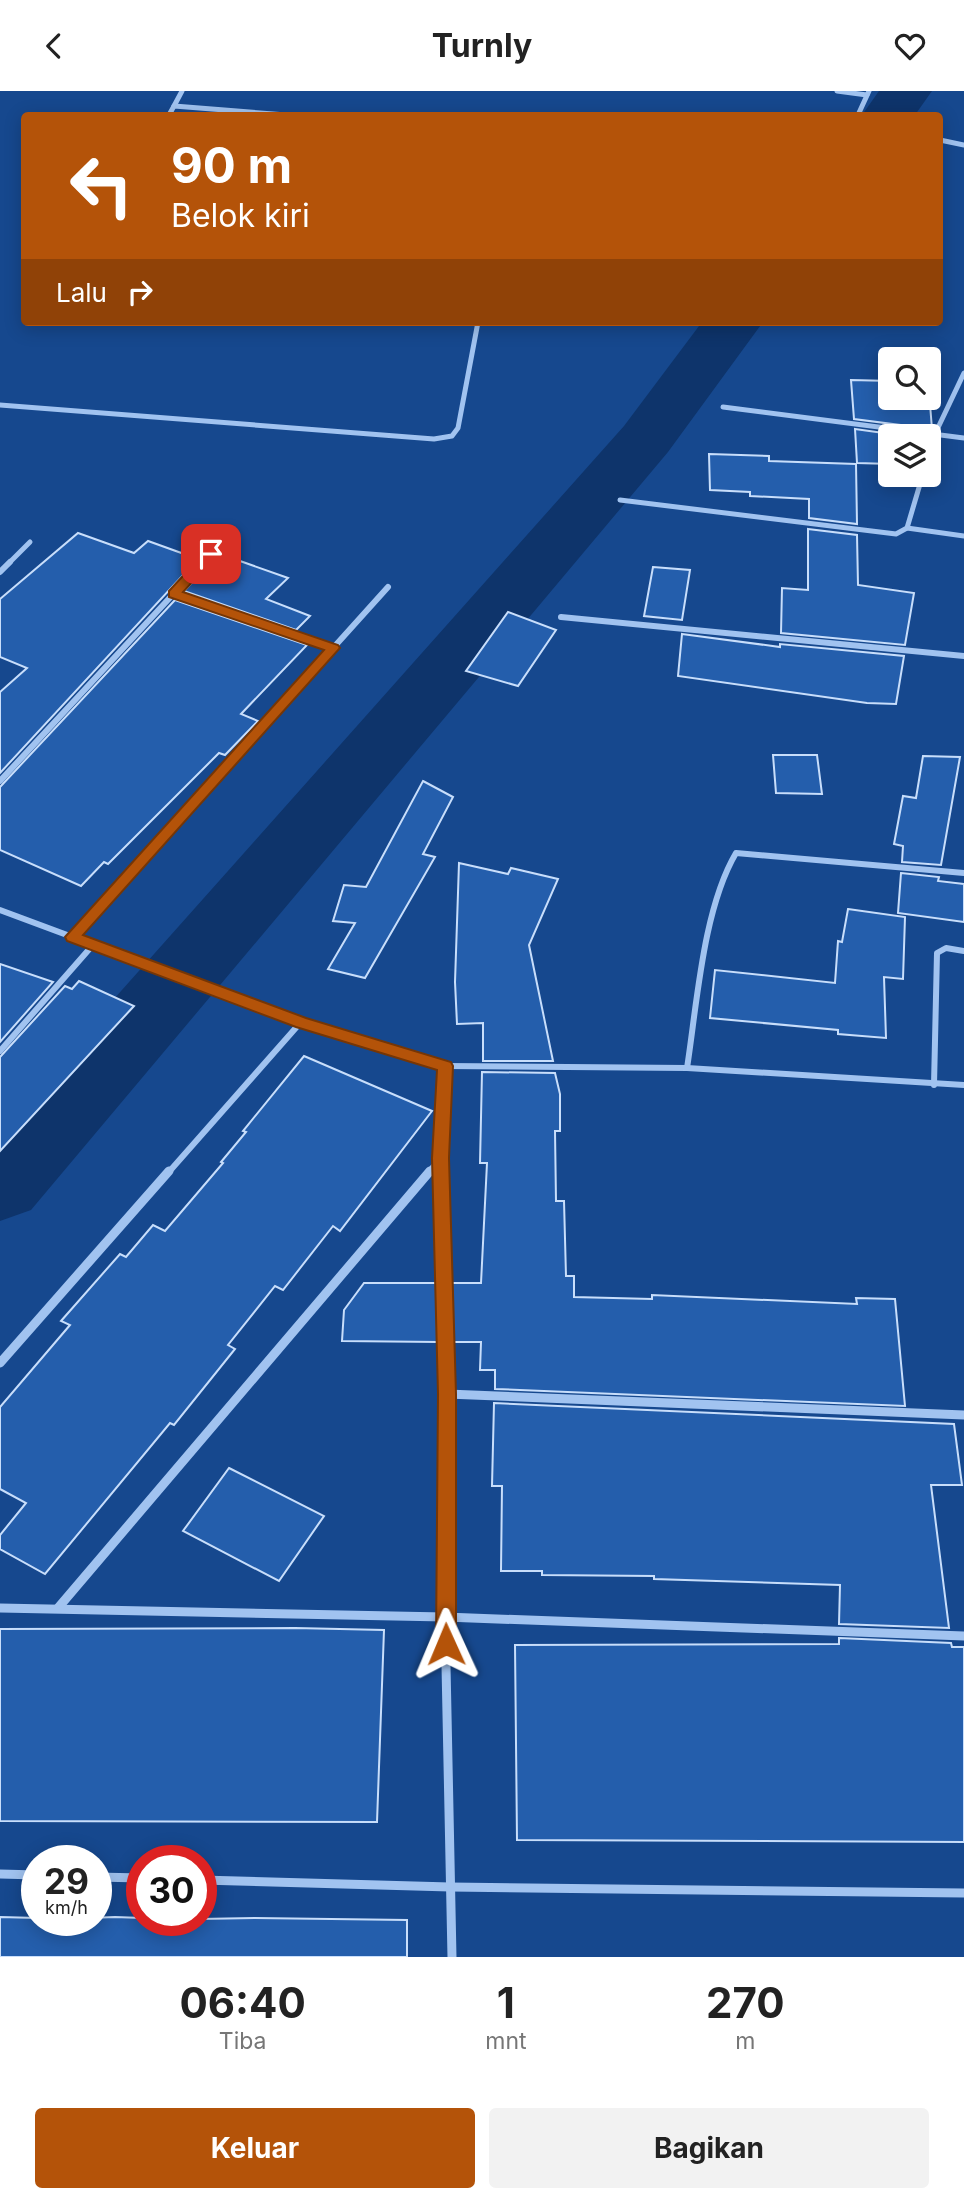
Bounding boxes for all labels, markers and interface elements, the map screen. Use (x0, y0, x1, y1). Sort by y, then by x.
text: Turnly (432, 26, 532, 65)
icon: back (35, 27, 73, 65)
icon: heart (891, 27, 929, 65)
text: 90 m (171, 136, 292, 195)
icon: left (56, 140, 147, 231)
text: Belok kiri (171, 196, 310, 235)
icon: right (121, 273, 159, 311)
text: Lalu (56, 277, 107, 308)
map controls (878, 347, 941, 487)
button: search (878, 347, 941, 410)
button: layers (878, 424, 941, 487)
pin (181, 524, 241, 584)
icon: arrive (192, 535, 230, 573)
position arrow (409, 1607, 483, 1681)
speed limit sign: 30 (126, 1845, 217, 1936)
text: 29 (44, 1860, 89, 1902)
text: km/h (45, 1897, 88, 1918)
text: 06:40 (179, 1977, 306, 2028)
text: 1 (497, 1977, 515, 2028)
text: 270 (706, 1977, 785, 2028)
text: Tiba (219, 2027, 266, 2055)
text: mnt (485, 2027, 527, 2055)
text: m (735, 2027, 755, 2055)
button: Keluar (35, 2108, 475, 2188)
button: Bagikan (489, 2108, 929, 2188)

